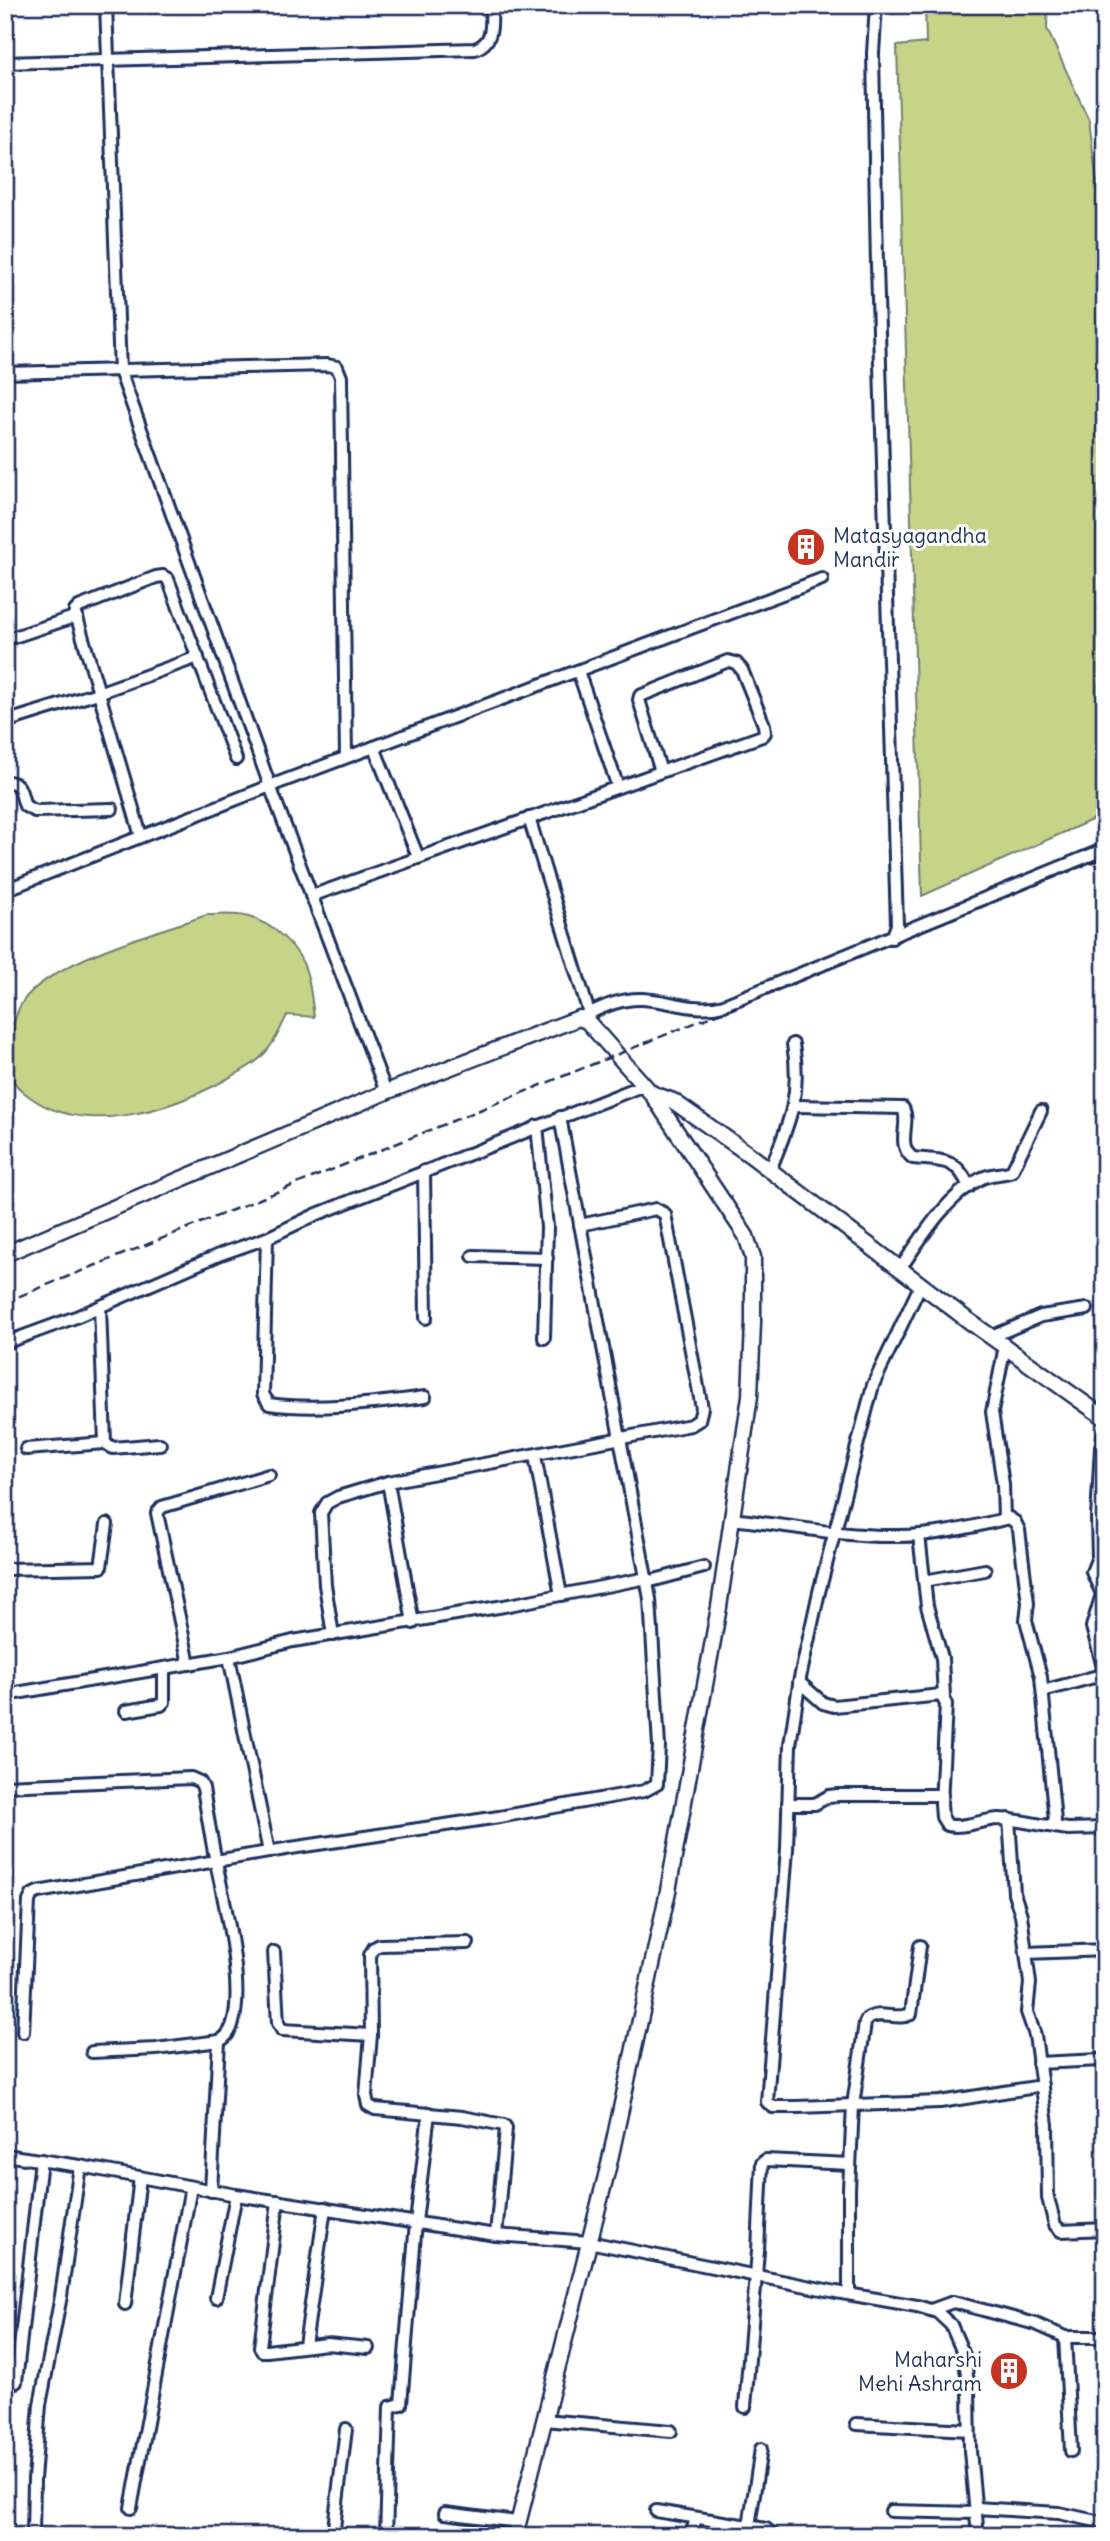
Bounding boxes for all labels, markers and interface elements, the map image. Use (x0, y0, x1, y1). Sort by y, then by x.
place label: Matasyagandha Mandir (833, 522, 987, 573)
building icon: Matasyagandha Mandir (785, 526, 827, 568)
place label: Maharshi Mehi Ashram (858, 2346, 982, 2397)
building icon: Maharshi Mehi Ashram (988, 2350, 1030, 2392)

